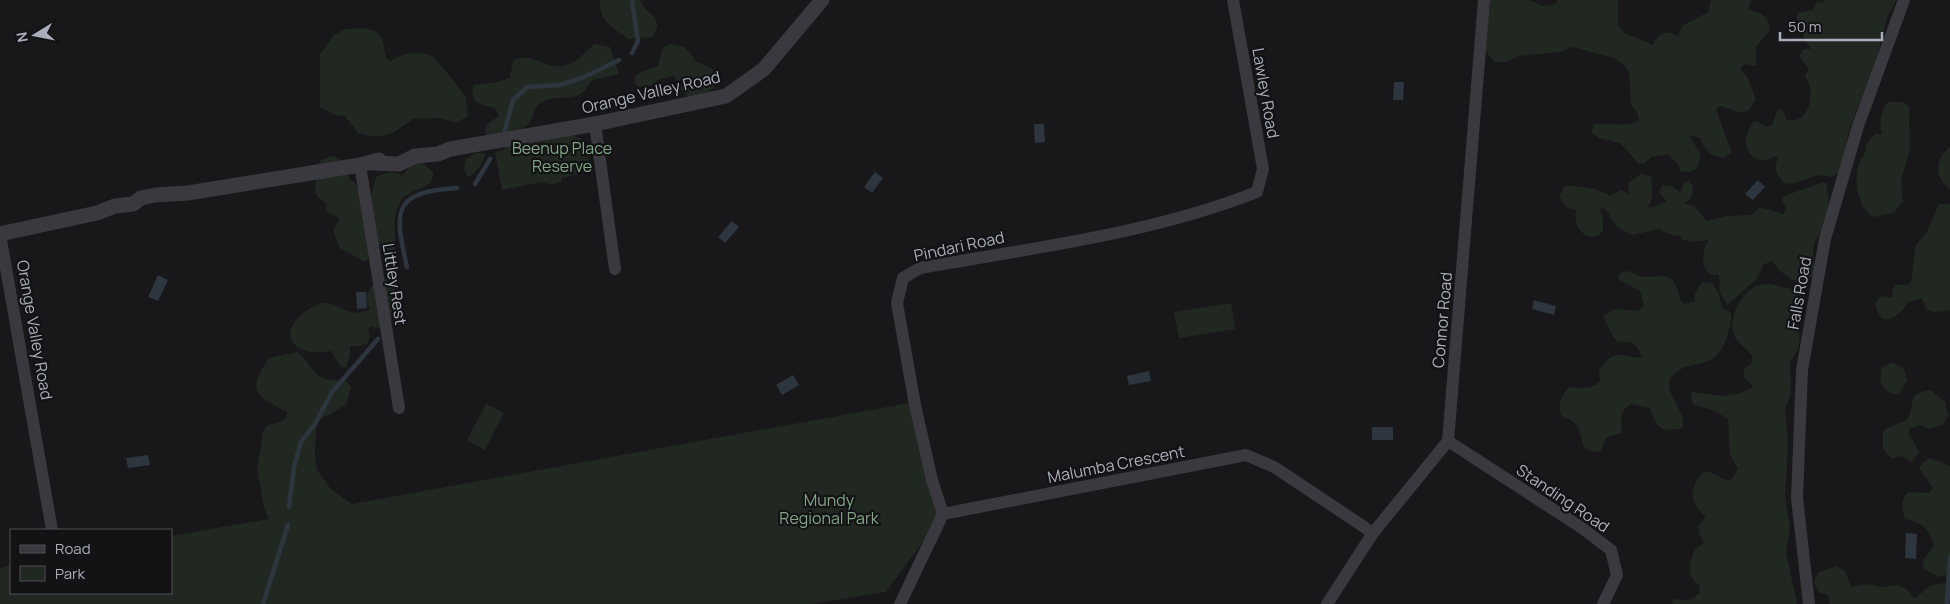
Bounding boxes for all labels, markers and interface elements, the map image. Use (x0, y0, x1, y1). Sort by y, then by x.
north arrow (10, 10, 60, 60)
scale bar (1780, 10, 1882, 42)
text: 50 m (1788, 16, 1822, 37)
text: N (11, 31, 32, 44)
street label: Lawley Road (1247, 46, 1285, 140)
street label: Orange Valley Road (580, 65, 722, 119)
park label: Beenup Place Reserve (512, 137, 612, 177)
street label: Pindari Road (912, 226, 1006, 266)
street label: Littley Rest (378, 241, 412, 327)
street label: Falls Road (1782, 255, 1816, 331)
street label: Orange Valley Road (12, 258, 58, 402)
street label: Connor Road (1427, 271, 1457, 369)
street label: Malumba Crescent (1046, 440, 1186, 488)
street label: Standing Road (1512, 459, 1614, 537)
park label: Mundy Regional Park (779, 489, 880, 529)
legend (10, 529, 172, 594)
text: Road (55, 538, 91, 559)
text: Park (55, 563, 85, 584)

